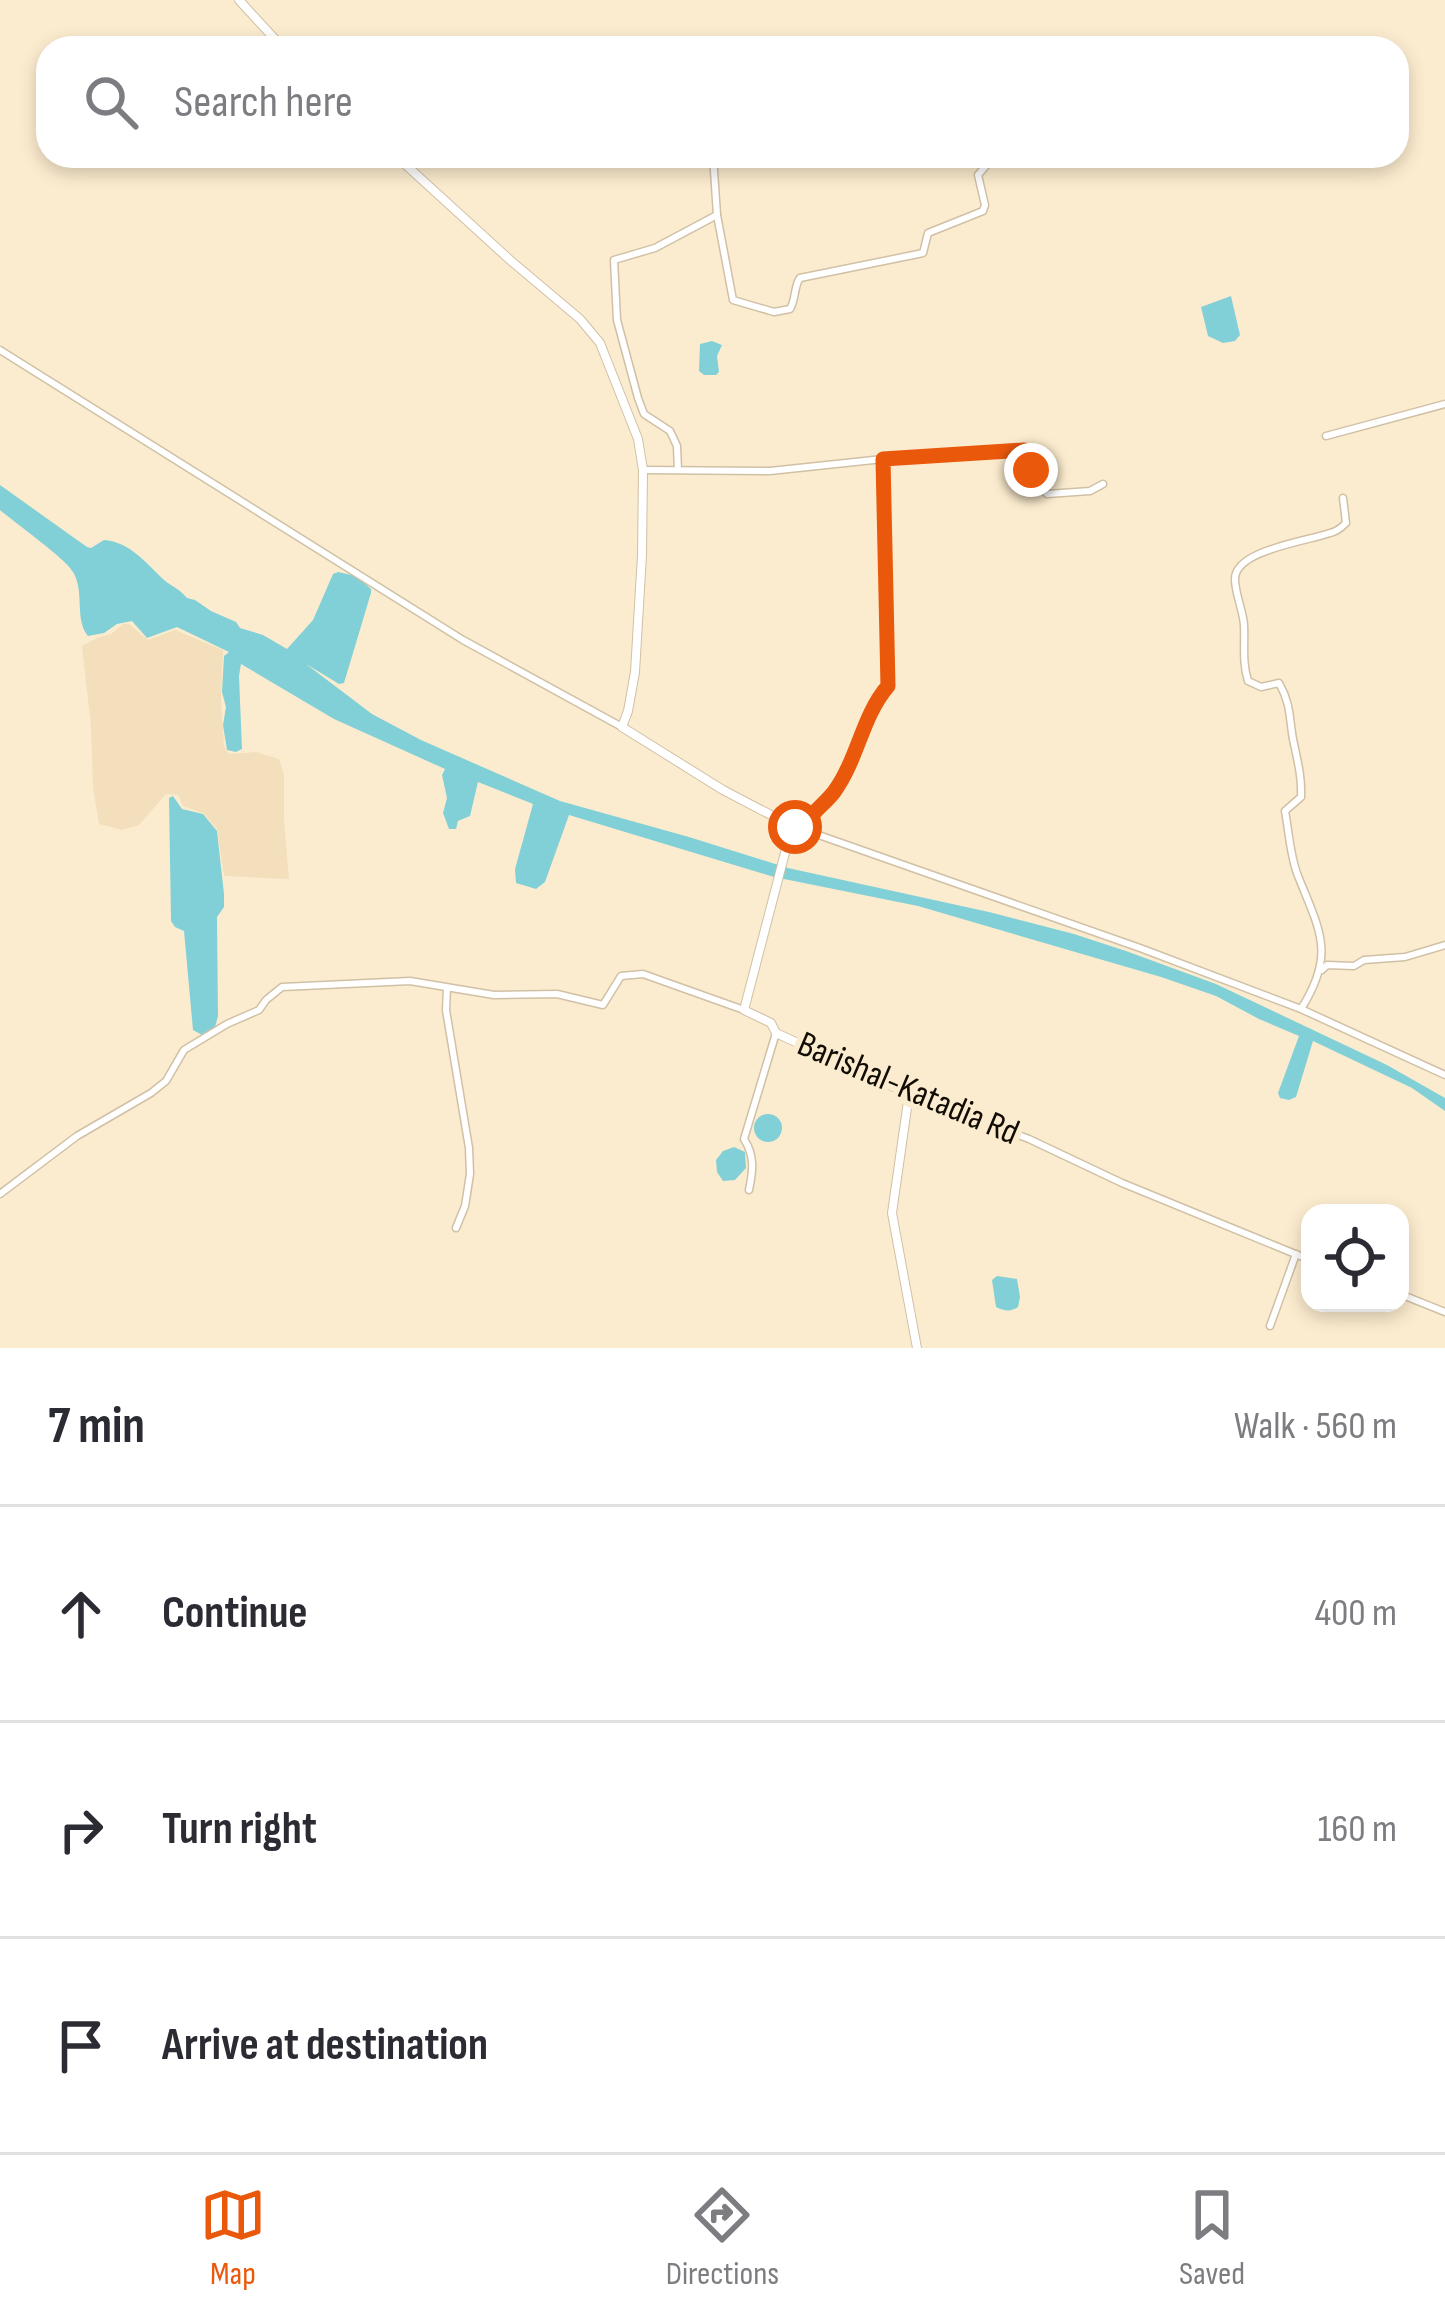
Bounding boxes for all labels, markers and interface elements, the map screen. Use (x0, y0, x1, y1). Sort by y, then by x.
search box (36, 36, 1409, 168)
icon: search (78, 69, 144, 135)
text: Search here (174, 75, 353, 130)
route end (1004, 443, 1058, 497)
route start (768, 800, 822, 854)
street label: Barishal-Katadia Rd (791, 1023, 1025, 1155)
map controls (1301, 1204, 1409, 1312)
button: locate (1301, 1204, 1409, 1312)
text: 7 min (48, 1396, 145, 1457)
text: Walk · 560 m (1234, 1403, 1397, 1450)
icon: ahead (48, 1581, 114, 1647)
text: Continue (162, 1586, 308, 1641)
text: 400 m (1315, 1590, 1397, 1637)
icon: right (48, 1797, 114, 1863)
text: Turn right (162, 1802, 317, 1857)
text: 160 m (1318, 1806, 1397, 1853)
icon: arrive (48, 2013, 114, 2079)
text: Arrive at destination (162, 2018, 488, 2073)
tab: Map (200, 2182, 266, 2294)
tab: Directions (666, 2182, 779, 2294)
tab: Saved (1179, 2182, 1245, 2294)

